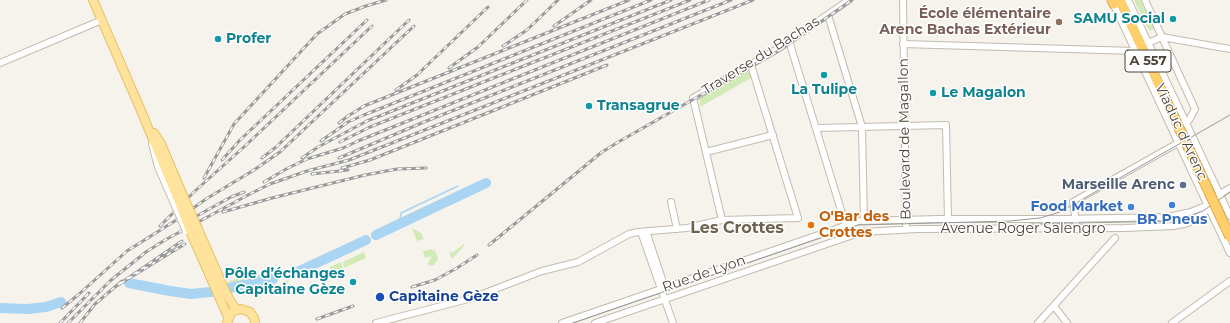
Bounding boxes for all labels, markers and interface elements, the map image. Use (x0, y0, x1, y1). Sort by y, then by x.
place label: École élémentaire Arenc Bachas Extérieur (879, 6, 1051, 38)
place label: SAMU Social (1074, 11, 1165, 27)
street label: Traverse du Bachas (699, 13, 823, 99)
marker: SAMU Social (1168, 14, 1178, 24)
marker: École élémentaire Arenc Bachas Extérieur (1054, 17, 1064, 27)
place label: Profer (226, 31, 271, 47)
marker: Profer (213, 34, 223, 44)
road number: A 557 (1125, 50, 1171, 72)
street label: Boulevard de Magallon (895, 58, 915, 220)
marker: La Tulipe (819, 70, 829, 80)
street label: Viaduc d'Arenc (1151, 81, 1211, 183)
place label: La Tulipe (791, 82, 857, 98)
place label: Le Magalon (941, 85, 1026, 101)
marker: Le Magalon (928, 88, 938, 98)
place label: Transagrue (597, 98, 680, 114)
marker: Transagrue (584, 101, 594, 111)
place label: Marseille Arenc (1062, 177, 1175, 193)
marker: Marseille Arenc (1178, 180, 1188, 190)
place label: Food Market (1030, 199, 1123, 215)
marker: BR Pneus (1167, 200, 1177, 210)
marker: Food Market (1126, 202, 1136, 212)
place label: O'Bar des Crottes (819, 209, 889, 242)
place label: BR Pneus (1137, 212, 1207, 228)
district label: Les Crottes (690, 218, 784, 238)
marker: O'Bar des Crottes (806, 220, 816, 230)
street label: Avenue Roger Salengro (940, 221, 1106, 237)
street label: Rue de Lyon (660, 252, 748, 296)
place label: Pôle d’échanges Capitaine Gèze (225, 266, 345, 298)
marker: Pôle d’échanges Capitaine Gèze (348, 277, 358, 287)
place label: Capitaine Gèze (389, 289, 499, 305)
marker: Capitaine Gèze (374, 291, 386, 303)

